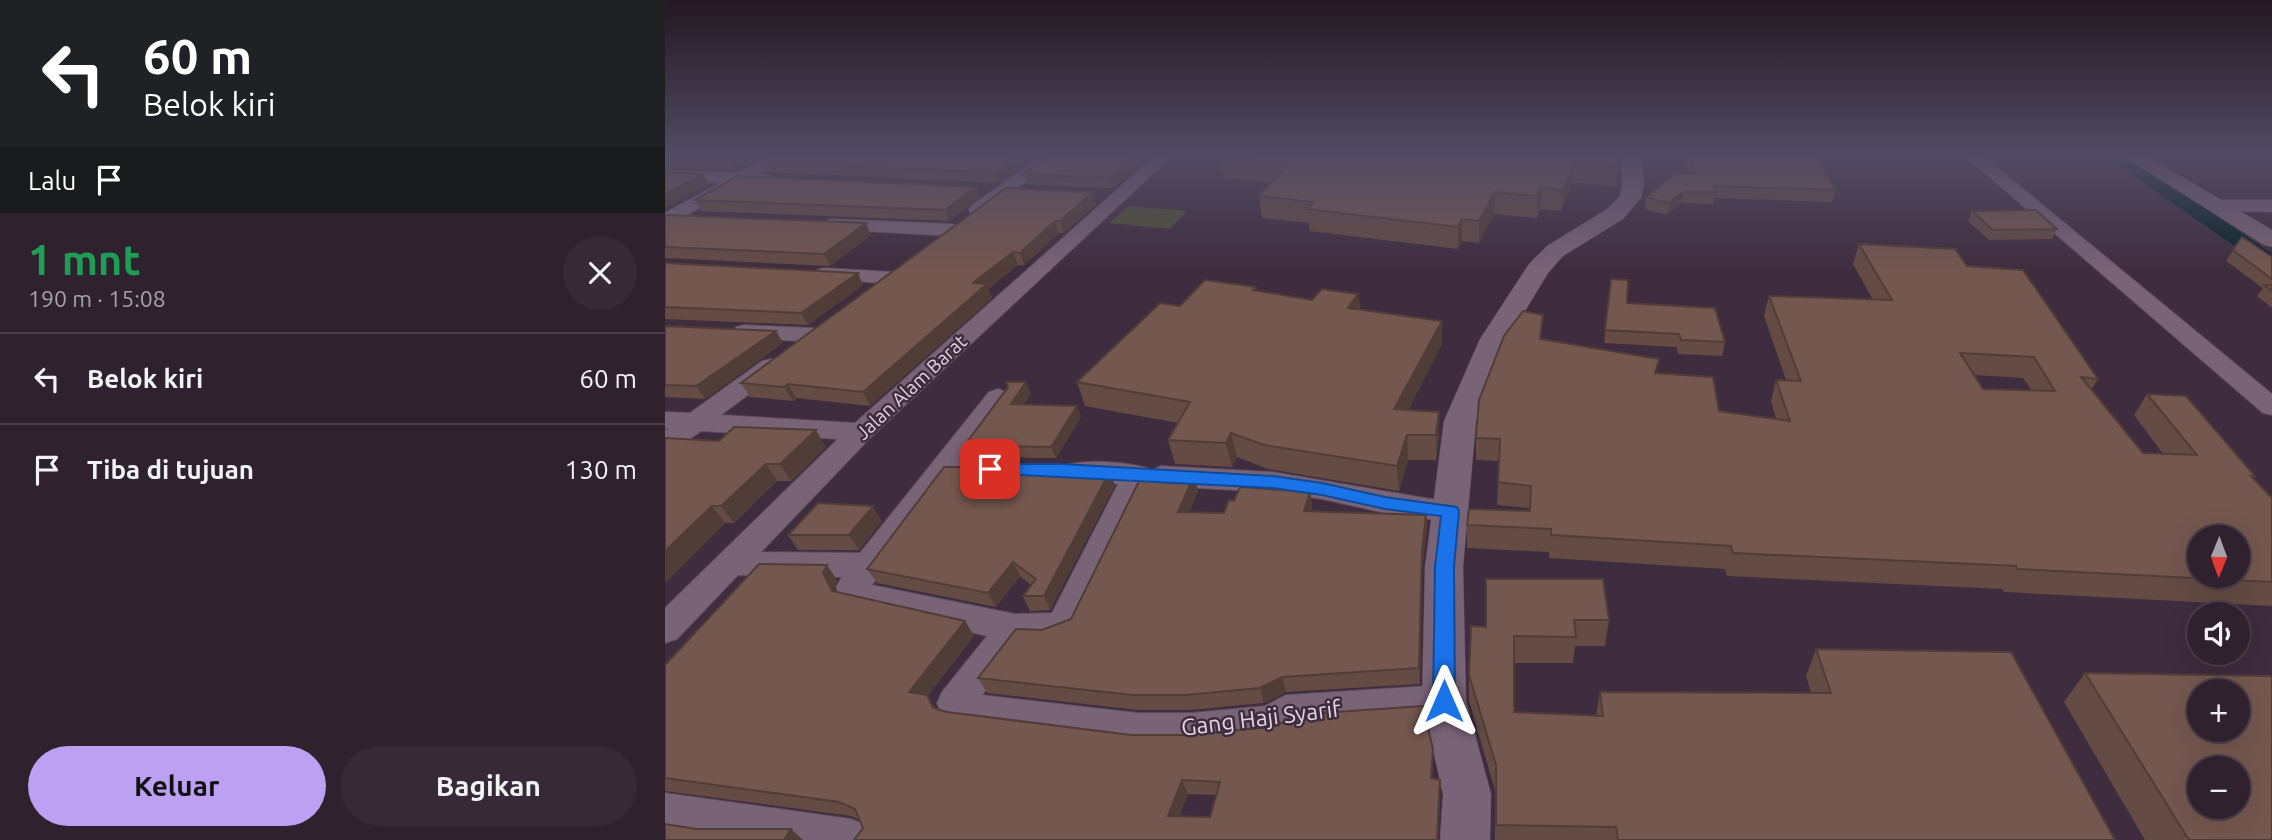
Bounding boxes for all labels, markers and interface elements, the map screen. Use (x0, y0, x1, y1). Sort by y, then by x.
icon: left (28, 28, 119, 119)
text: 60 m (143, 28, 252, 83)
text: Belok kiri (143, 86, 275, 122)
icon: arrive (90, 161, 128, 199)
text: Lalu (28, 166, 76, 195)
text: 1 mnt (28, 236, 141, 283)
button: close (563, 236, 637, 310)
text: 190 m · 15:08 (28, 286, 166, 311)
street label: Jalan Alam Barat (851, 330, 971, 444)
icon: left (28, 360, 66, 398)
text: Belok kiri (87, 364, 203, 393)
text: 60 m (579, 364, 637, 393)
pin (960, 439, 1020, 499)
icon: arrive (971, 450, 1009, 488)
icon: arrive (28, 451, 66, 489)
text: Tiba di tujuan (87, 455, 254, 484)
text: 130 m (565, 455, 637, 484)
north arrow (2187, 525, 2251, 588)
map controls (2187, 525, 2250, 819)
button: sound (2187, 602, 2250, 665)
position arrow (1407, 664, 1481, 738)
button: + (2187, 679, 2250, 742)
street label: Gang Haji Syarif (1180, 695, 1342, 740)
button: Keluar (28, 746, 326, 826)
button: Bagikan (340, 746, 637, 826)
button: − (2187, 756, 2250, 819)

